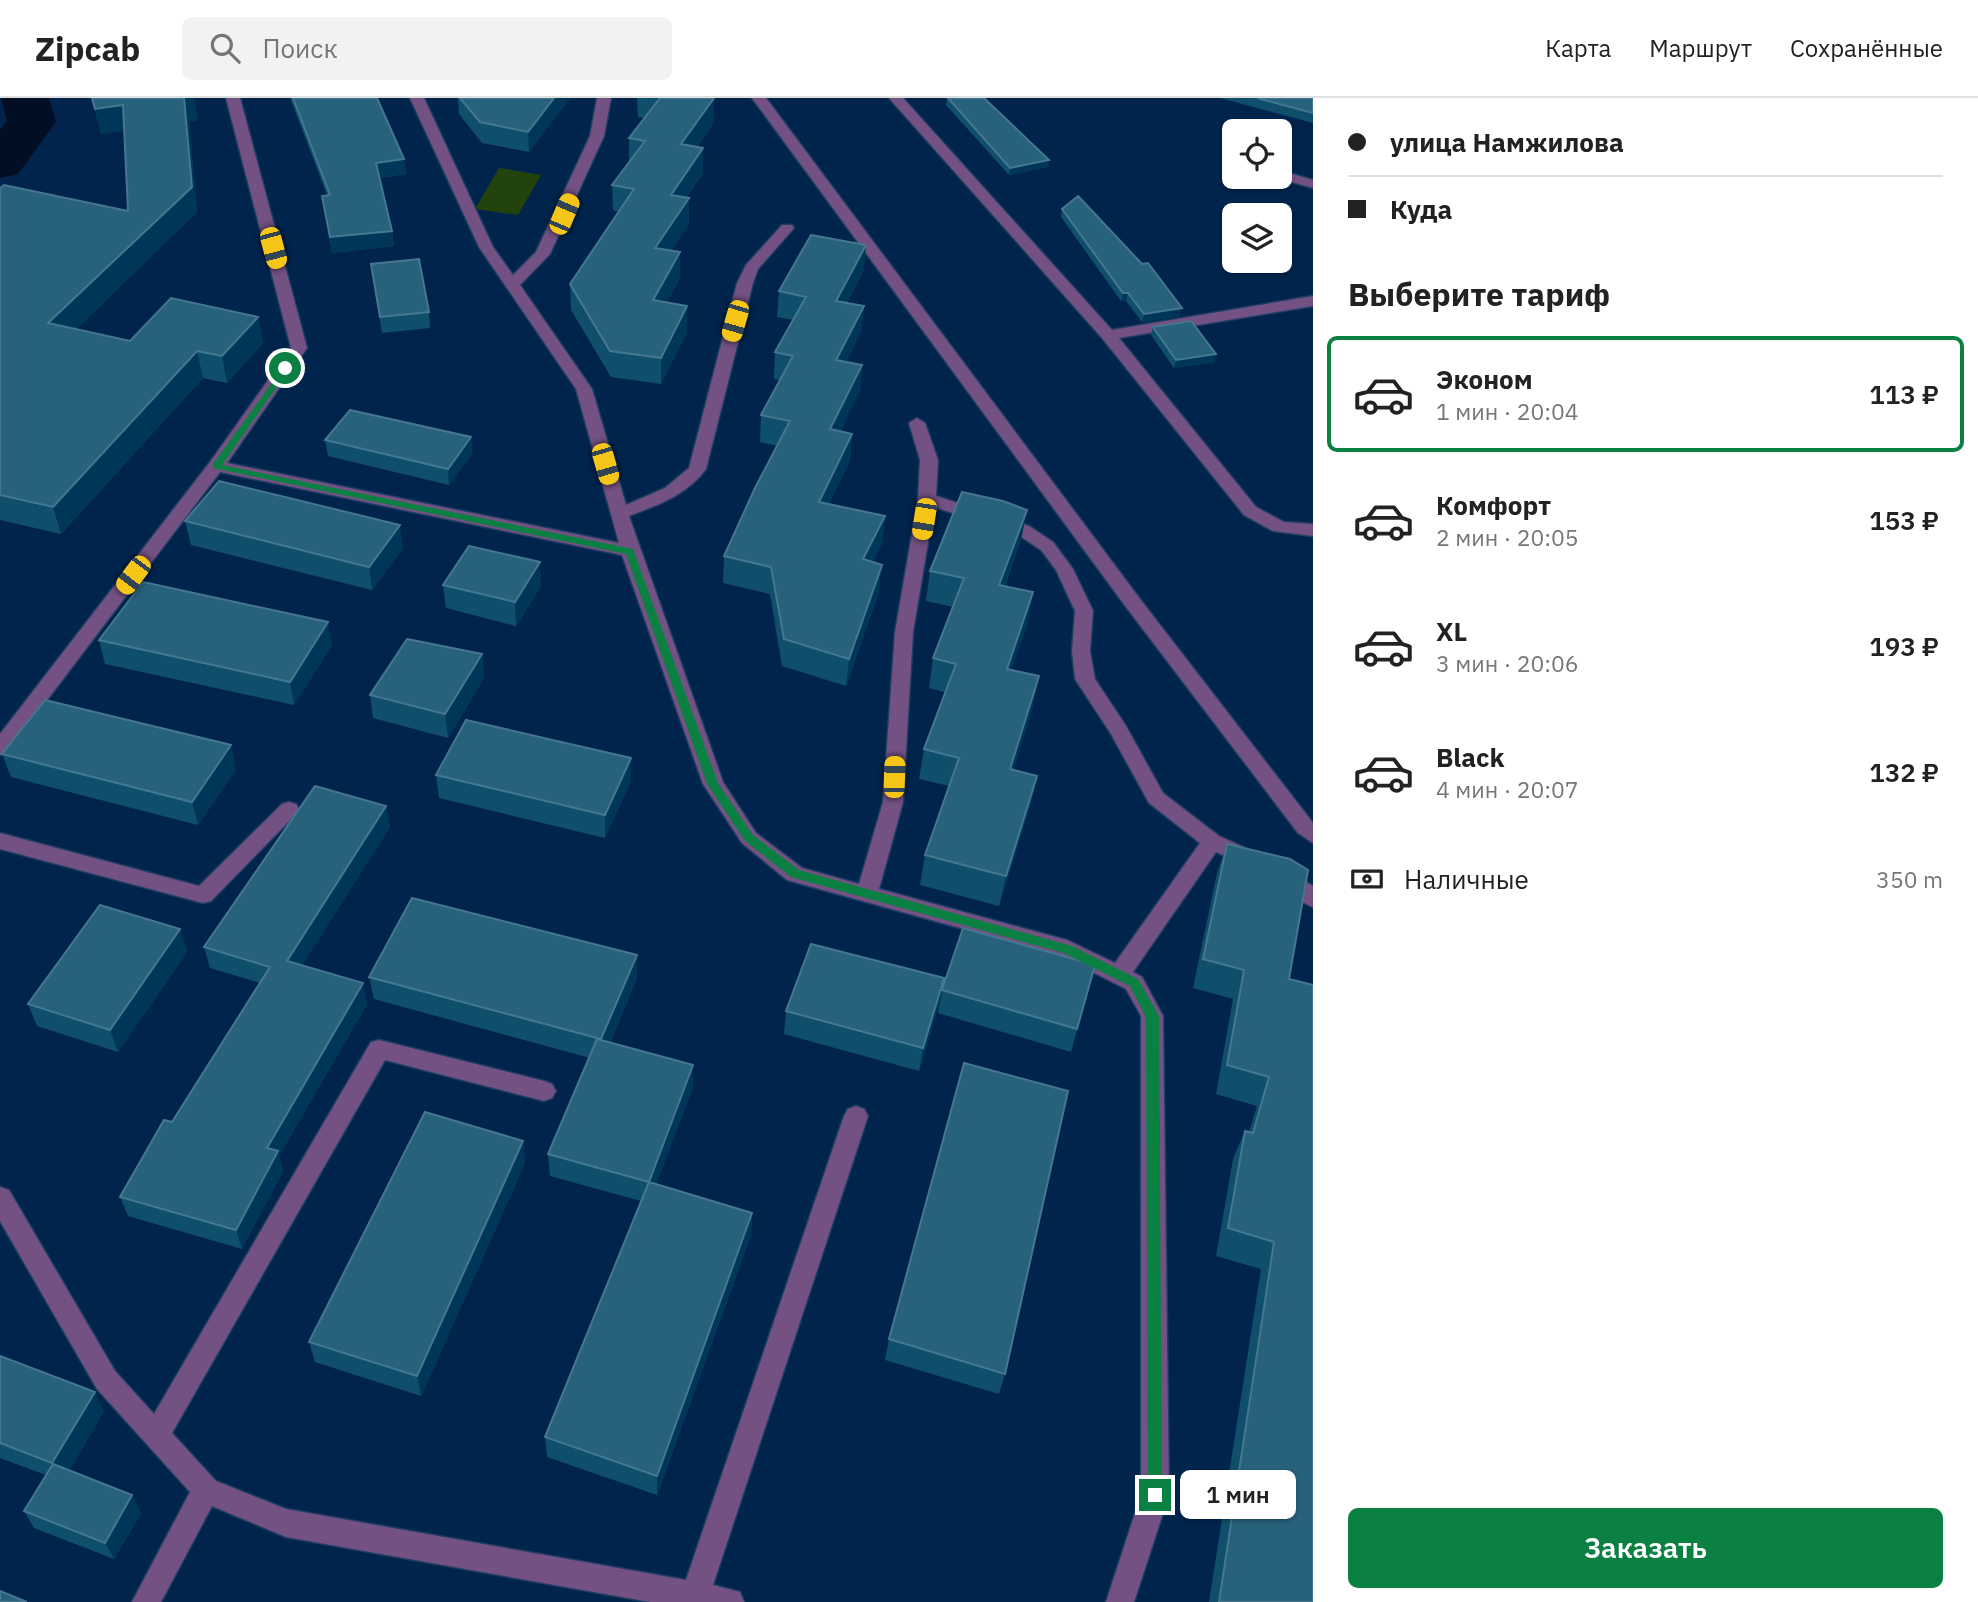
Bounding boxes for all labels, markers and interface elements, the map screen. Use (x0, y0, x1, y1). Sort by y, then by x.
search box (182, 17, 672, 80)
text: Zipcab (35, 27, 140, 70)
icon: search (206, 29, 244, 67)
text: Поиск (262, 31, 338, 65)
text: Карта (1545, 32, 1611, 64)
text: Маршрут (1649, 32, 1752, 64)
text: Сохранённые (1790, 32, 1943, 64)
map controls (1222, 119, 1292, 273)
button: locate (1222, 119, 1292, 189)
text: улица Намжилова (1390, 125, 1624, 159)
car (547, 191, 582, 237)
text: Куда (1390, 192, 1452, 226)
button: layers (1222, 203, 1292, 273)
car (258, 225, 289, 271)
text: Выберите тариф (1348, 273, 1610, 315)
car (720, 298, 751, 344)
route start (269, 352, 301, 384)
text: Эконом (1436, 362, 1533, 396)
icon: car (1352, 363, 1415, 426)
text: 113 ₽ (1869, 377, 1939, 411)
text: 1 мин · 20:04 (1436, 396, 1579, 426)
car (590, 441, 621, 487)
text: Комфорт (1436, 488, 1551, 522)
icon: car (1352, 489, 1415, 552)
car (911, 497, 938, 541)
text: 153 ₽ (1869, 503, 1939, 537)
text: 2 мин · 20:05 (1436, 522, 1579, 552)
car (112, 552, 155, 598)
text: XL (1436, 614, 1467, 648)
icon: car (1352, 615, 1415, 678)
text: 193 ₽ (1869, 629, 1939, 663)
text: 3 мин · 20:06 (1436, 648, 1579, 678)
text: Black (1436, 740, 1504, 774)
icon: car (1352, 741, 1415, 804)
text: 132 ₽ (1869, 755, 1939, 789)
car (883, 756, 906, 798)
text: 4 мин · 20:07 (1436, 774, 1579, 804)
icon: cash (1348, 860, 1386, 898)
text: Наличные (1404, 862, 1529, 896)
text: 350 m (1876, 864, 1943, 894)
callout: 1 мин (1180, 1470, 1295, 1520)
route end (1139, 1479, 1171, 1511)
text: 1 мин (1206, 1479, 1270, 1509)
button: Заказать (1348, 1508, 1943, 1588)

